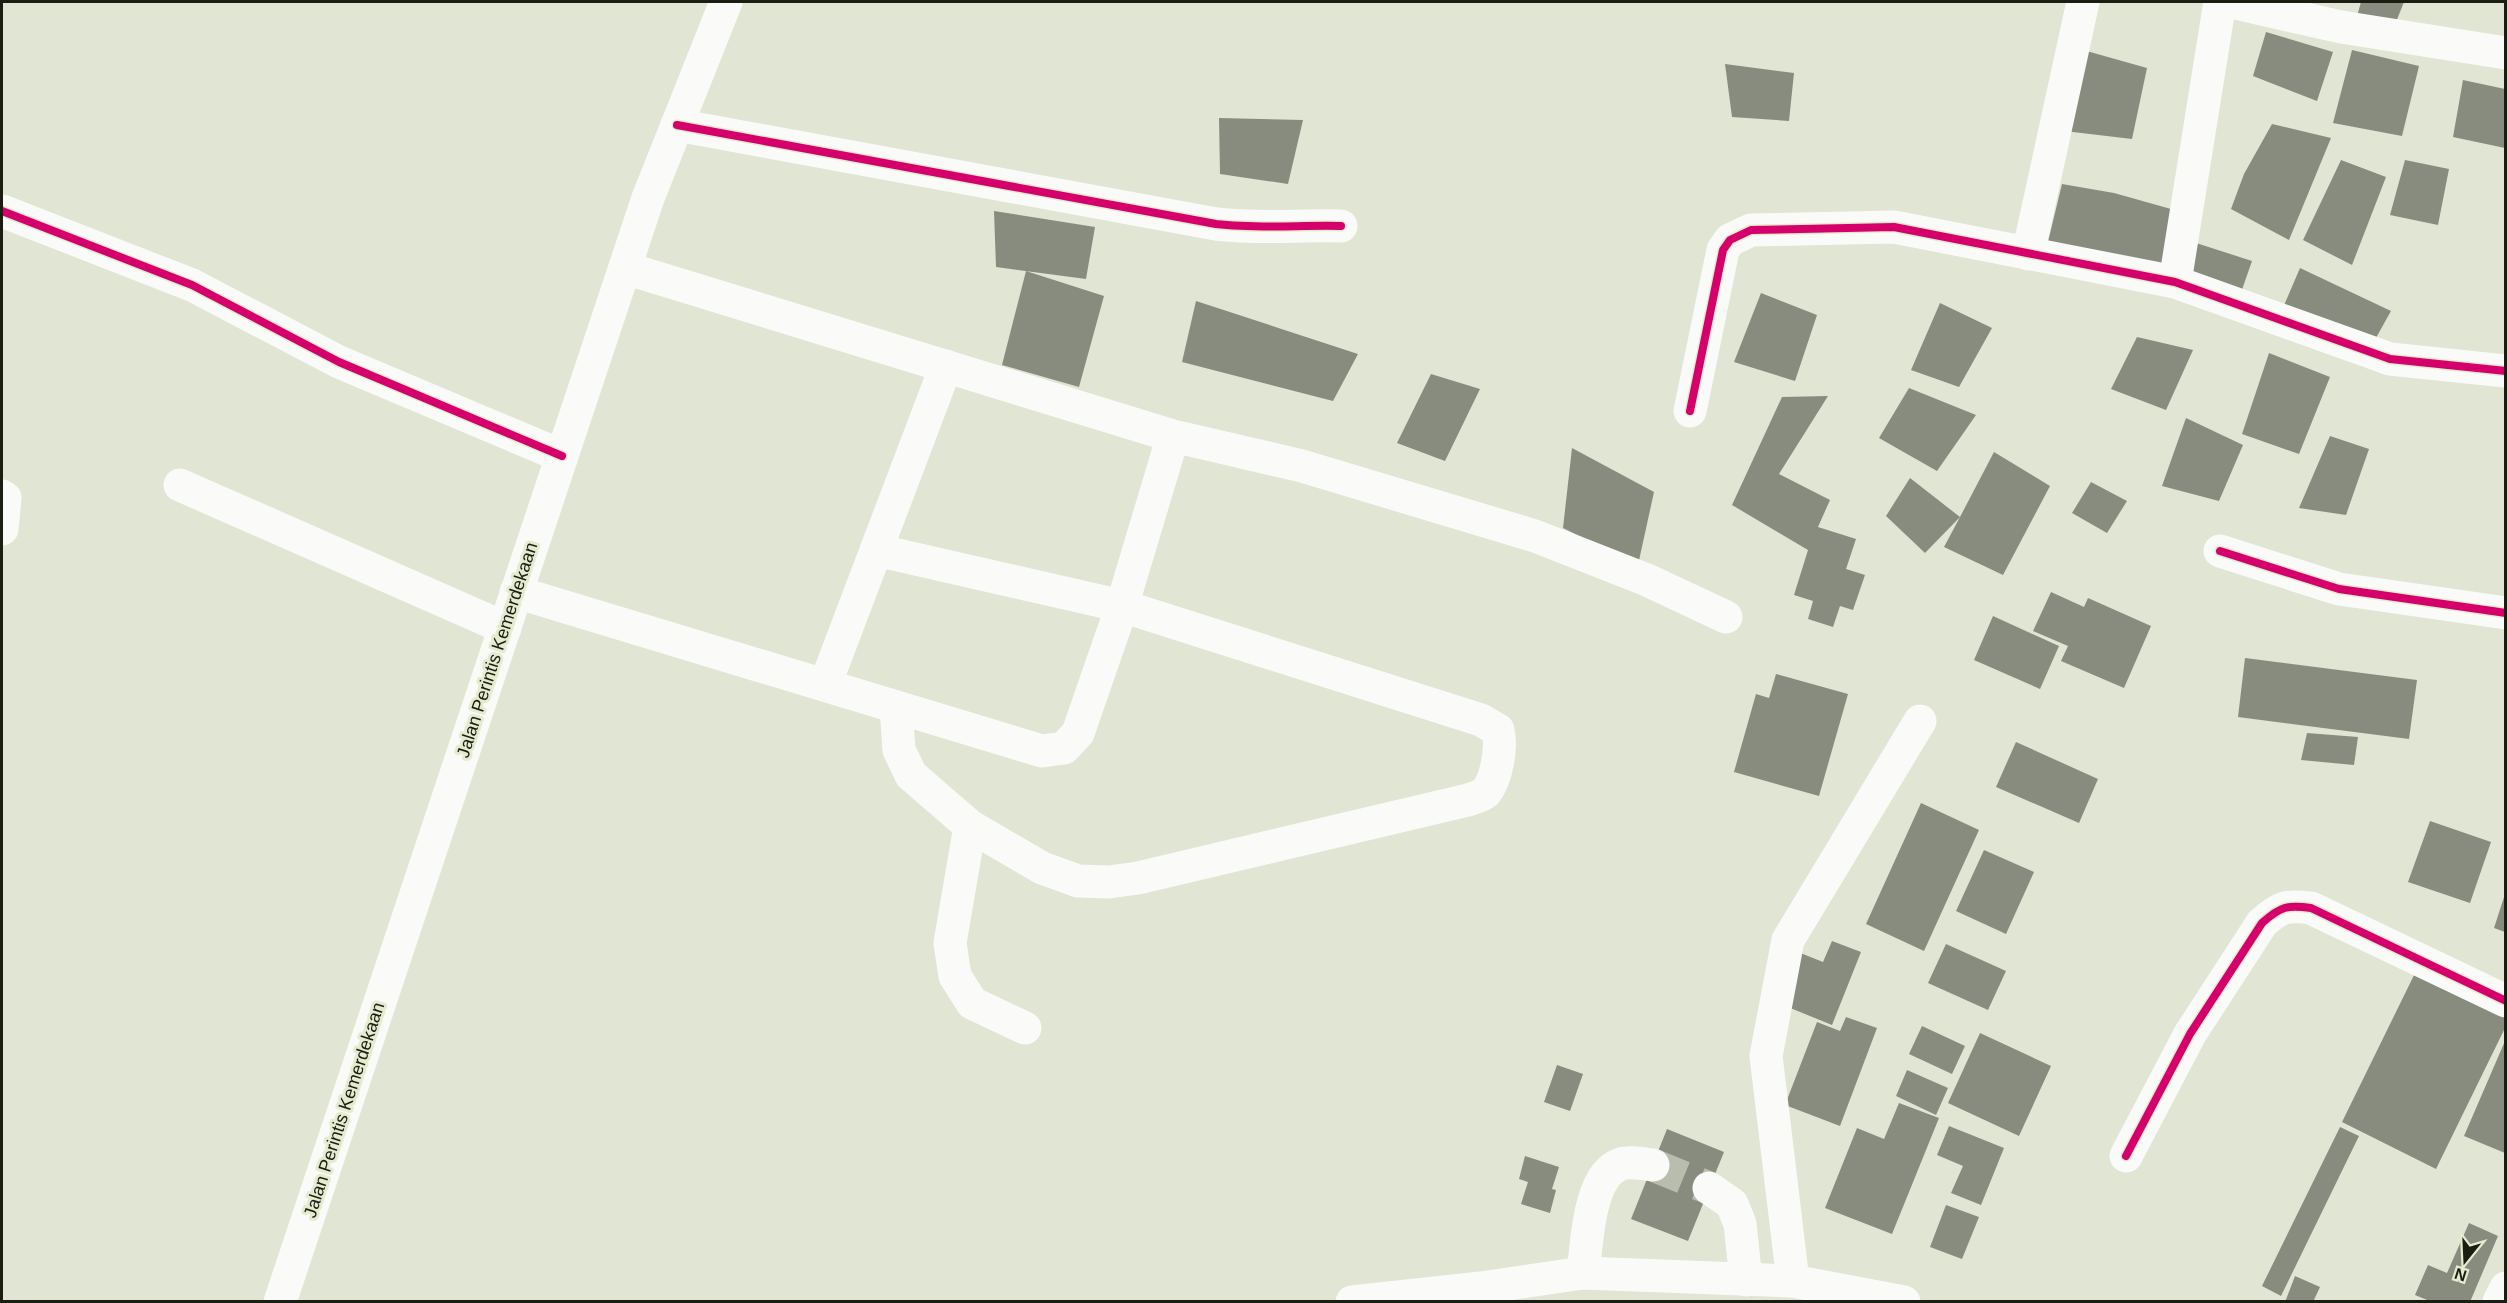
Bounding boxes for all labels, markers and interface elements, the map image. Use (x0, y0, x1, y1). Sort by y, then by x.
street label: Jalan Perintis Kemerdekaan (453, 540, 541, 760)
street label: Jalan Perintis Kemerdekaan (300, 1000, 388, 1220)
north arrow (2435, 1231, 2495, 1291)
text: N (2452, 1265, 2469, 1285)

